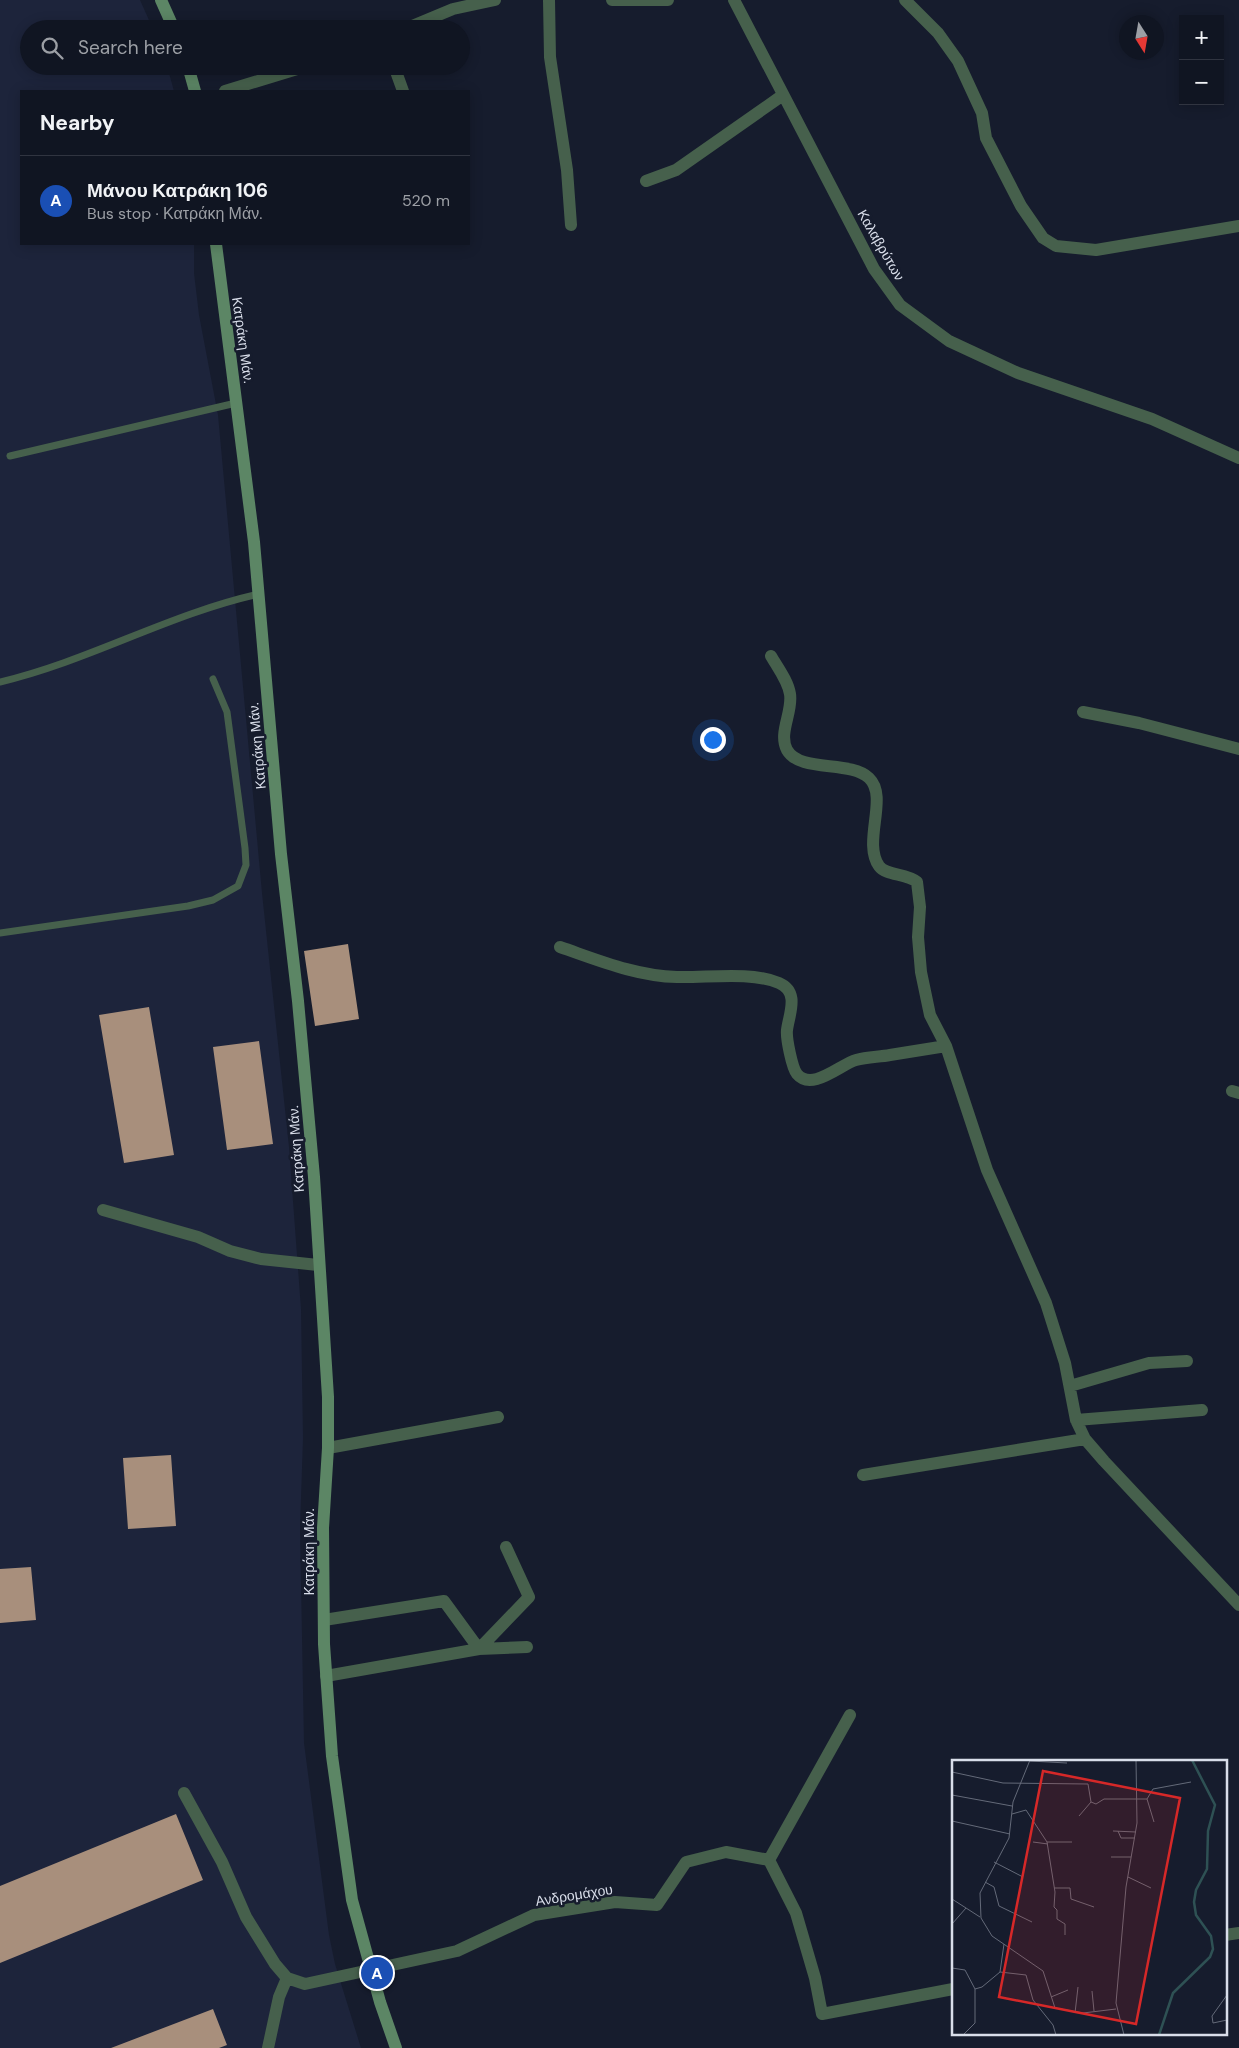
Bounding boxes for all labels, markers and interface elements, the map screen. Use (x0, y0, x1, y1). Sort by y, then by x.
north arrow (1119, 15, 1164, 60)
map controls (1179, 15, 1224, 105)
button: + (1179, 15, 1224, 60)
search box (20, 20, 470, 75)
icon: search (38, 34, 66, 62)
text: Search here (78, 35, 183, 60)
button: − (1179, 60, 1224, 105)
text: Nearby (40, 109, 114, 137)
text: Μάνου Κατράκη 106 (87, 178, 268, 203)
text: A (50, 190, 62, 211)
text: 520 m (402, 190, 450, 211)
text: Bus stop · Κατράκη Μάν. (87, 203, 262, 224)
street label: Καλαβρύτων (853, 206, 909, 284)
street label: Κατράκη Μάν. (228, 296, 258, 384)
street label: Κατράκη Μάν. (244, 702, 270, 790)
your location (700, 727, 726, 753)
street label: Κατράκη Μάν. (284, 1105, 308, 1193)
street label: Κατράκη Μάν. (300, 1508, 318, 1595)
inset map (952, 1760, 1226, 2036)
street label: Ανδρομάχου (534, 1880, 614, 1910)
pin: A (361, 1954, 393, 1992)

